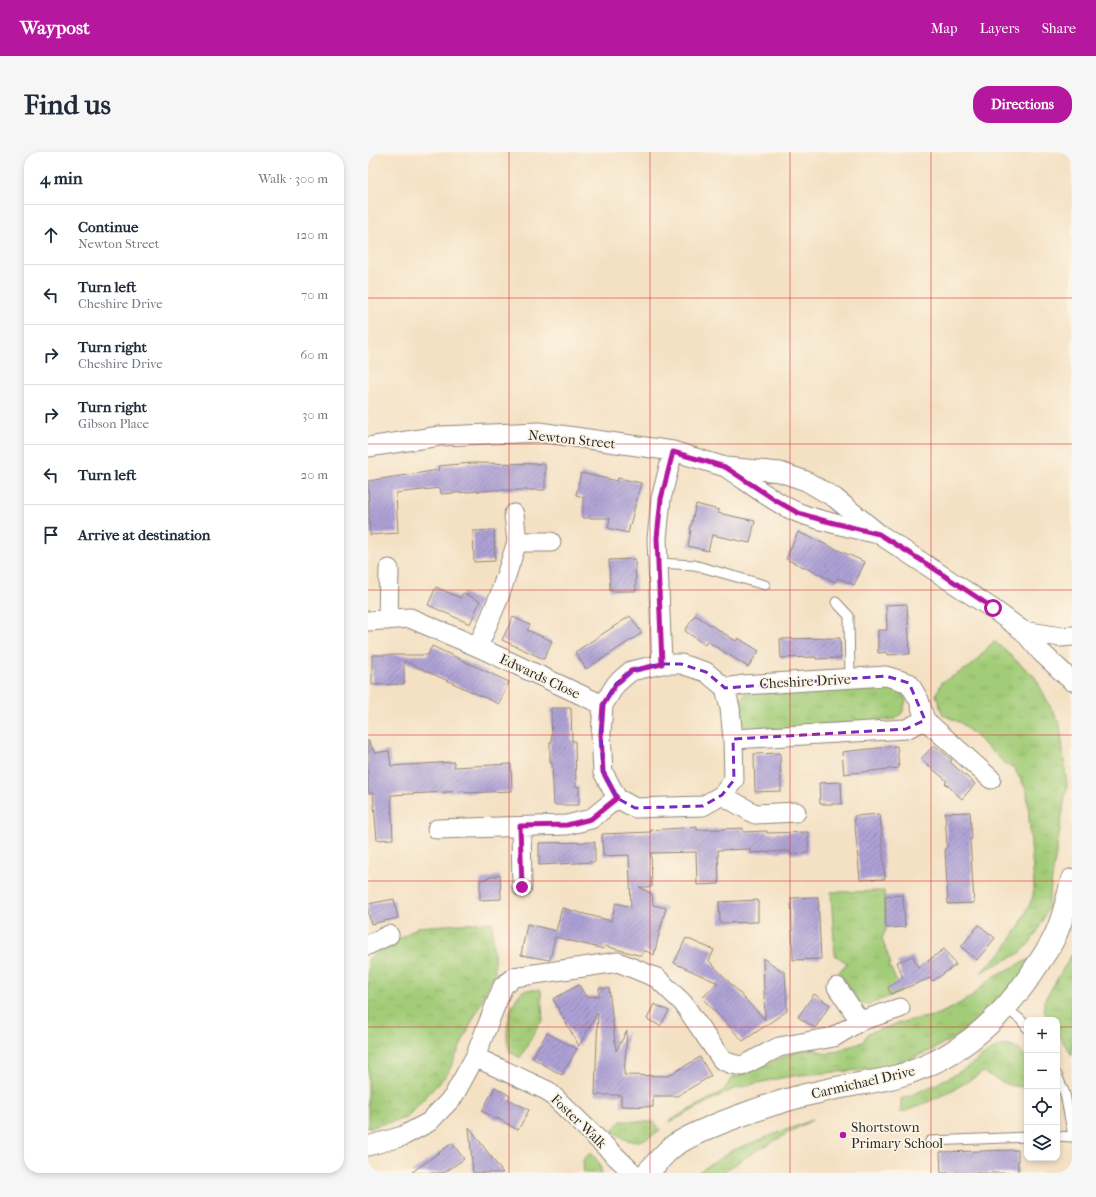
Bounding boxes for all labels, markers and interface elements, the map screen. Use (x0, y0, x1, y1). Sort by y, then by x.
text: Waypost (20, 17, 90, 39)
text: Map (931, 20, 958, 37)
text: Layers (980, 20, 1020, 37)
text: Share (1042, 20, 1076, 37)
button: Directions (973, 86, 1072, 123)
text: Find us (24, 88, 111, 121)
text: 4 min (40, 168, 83, 188)
text: Walk · 300 m (258, 171, 328, 186)
text: Continue (78, 218, 138, 236)
icon: ahead (40, 224, 62, 246)
text: 120 m (296, 227, 328, 242)
text: Newton Street (78, 236, 159, 251)
text: Turn left (78, 278, 136, 296)
icon: left (40, 284, 62, 306)
text: 70 m (301, 287, 328, 302)
text: Cheshire Drive (78, 296, 163, 311)
text: Turn right (78, 338, 147, 356)
icon: right (40, 344, 62, 366)
text: 60 m (300, 347, 328, 362)
text: Cheshire Drive (78, 356, 163, 371)
text: Turn right (78, 398, 147, 416)
icon: right (40, 404, 62, 426)
text: 30 m (302, 407, 328, 422)
text: Gibson Place (78, 416, 149, 431)
street label: Newton Street (527, 426, 616, 453)
icon: left (40, 464, 62, 486)
text: Turn left (78, 466, 136, 484)
text: 20 m (301, 467, 328, 482)
icon: arrive (40, 524, 62, 546)
text: Arrive at destination (78, 526, 210, 544)
route start (984, 599, 1002, 617)
street label: Edwards Close (497, 650, 583, 703)
street label: Cheshire Drive (759, 671, 851, 692)
route end (513, 878, 531, 896)
map controls (1024, 1017, 1060, 1161)
button: + (1024, 1017, 1060, 1053)
button: − (1024, 1053, 1060, 1089)
street label: Carmichael Drive (810, 1062, 917, 1103)
button: locate (1024, 1089, 1060, 1125)
street label: Foster Walk (547, 1091, 611, 1153)
place label: Shortstown Primary School (851, 1119, 943, 1152)
button: layers (1024, 1125, 1060, 1161)
marker: Shortstown Primary School (838, 1130, 848, 1140)

